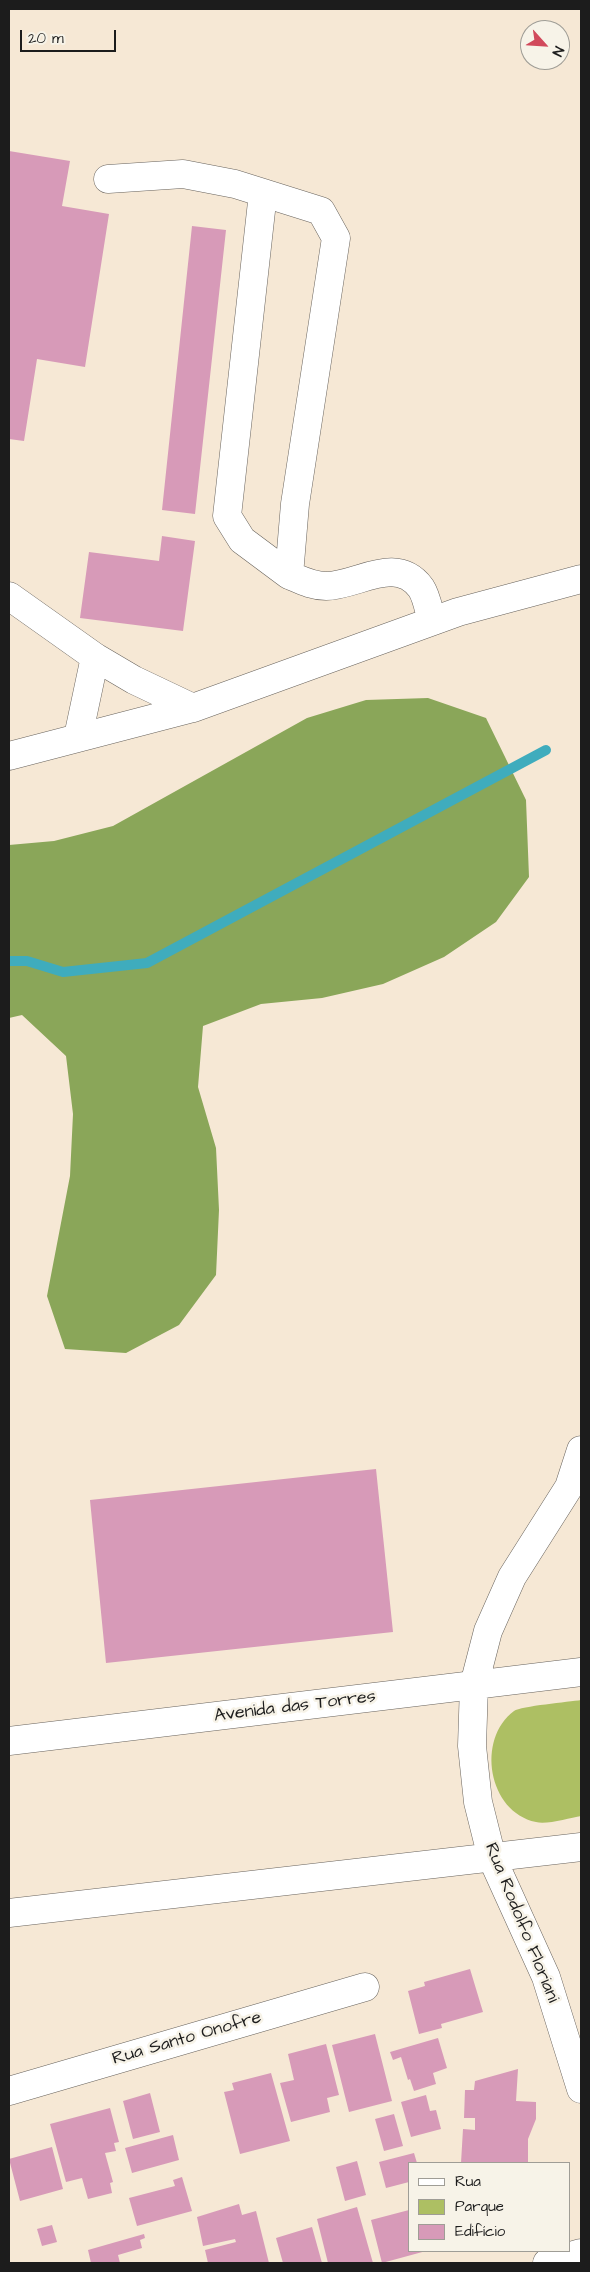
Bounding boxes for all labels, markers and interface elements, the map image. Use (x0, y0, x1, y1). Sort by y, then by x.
scale bar (22, 20, 119, 52)
north arrow (520, 20, 570, 70)
text: 20 m (28, 28, 64, 49)
text: N (547, 43, 568, 59)
street label: Avenida das Torres (213, 1686, 377, 1728)
street label: Rua Rodolfo Floriani (479, 1840, 563, 2006)
street label: Rua Santo Onofre (110, 2007, 264, 2071)
legend (408, 2162, 570, 2252)
text: Rua (455, 2171, 481, 2192)
text: Parque (455, 2196, 504, 2217)
text: Edifício (455, 2221, 505, 2242)

